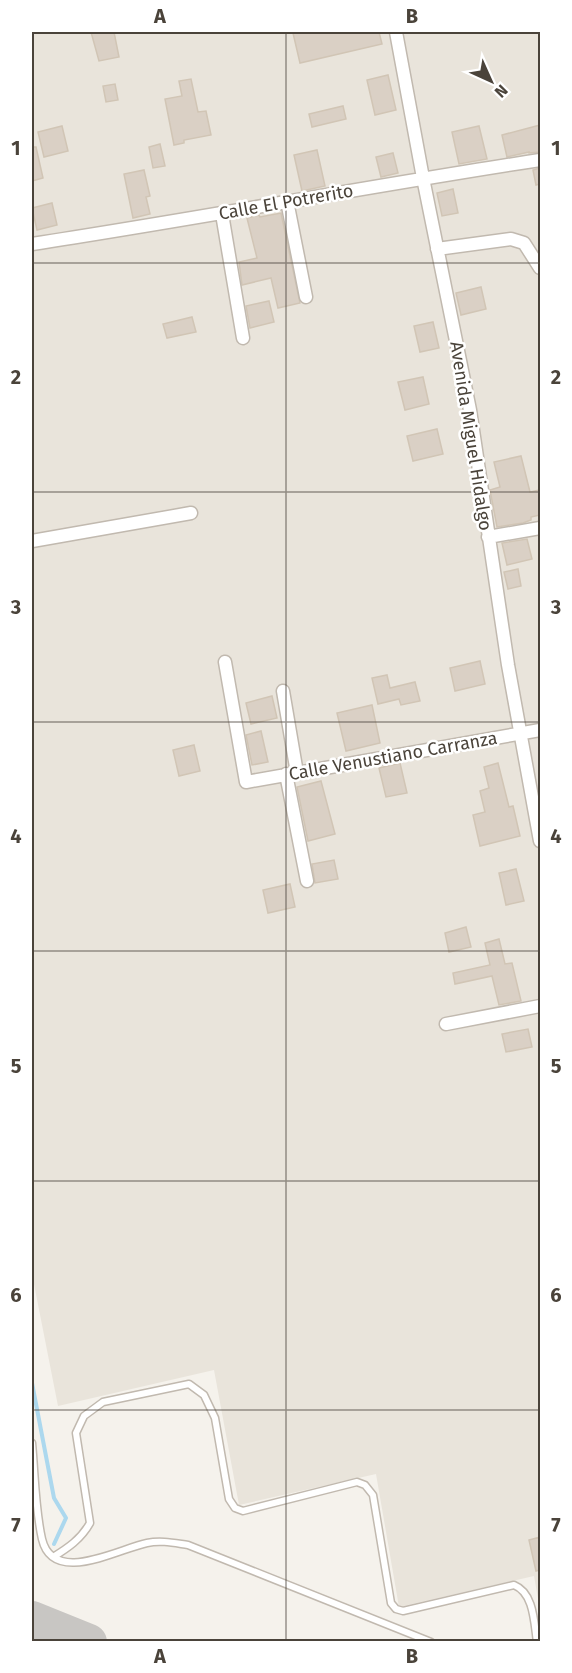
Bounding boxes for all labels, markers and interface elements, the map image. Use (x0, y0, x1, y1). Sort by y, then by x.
text: A (153, 4, 167, 28)
text: B (406, 4, 418, 28)
north arrow (461, 51, 521, 111)
text: N (491, 81, 512, 102)
text: 1 (11, 136, 21, 160)
text: 1 (551, 136, 561, 160)
street label: Calle El Potrerito (217, 179, 355, 225)
street label: Avenida Miguel Hidalgo (445, 340, 497, 532)
text: 2 (11, 365, 21, 389)
text: 2 (551, 365, 561, 389)
text: 3 (10, 595, 21, 619)
text: 3 (550, 595, 561, 619)
street label: Calle Venustiano Carranza (287, 727, 499, 785)
text: 4 (10, 824, 22, 848)
text: 4 (550, 824, 562, 848)
text: 5 (11, 1054, 22, 1078)
text: 5 (551, 1054, 562, 1078)
text: 6 (10, 1283, 22, 1307)
text: 6 (550, 1283, 562, 1307)
text: 7 (11, 1513, 21, 1537)
text: 7 (551, 1513, 561, 1537)
text: A (153, 1644, 167, 1668)
text: B (406, 1644, 418, 1668)

